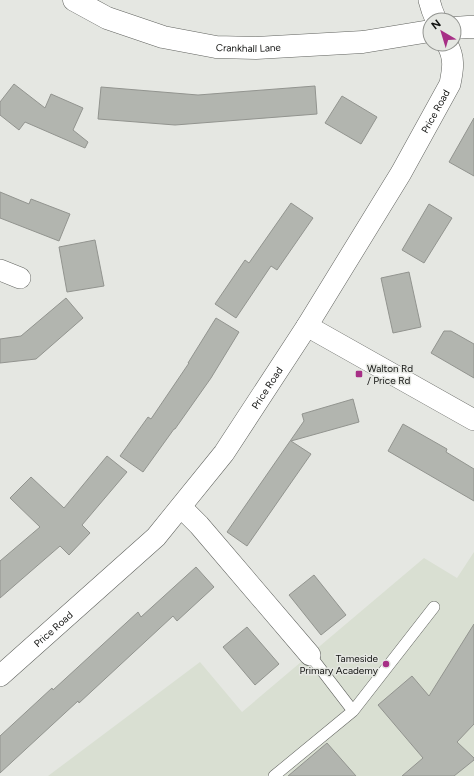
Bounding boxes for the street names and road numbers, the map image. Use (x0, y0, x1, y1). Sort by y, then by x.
street label: Crankhall Lane (216, 41, 282, 55)
street label: Price Road (418, 87, 453, 135)
street label: Price Road (249, 364, 286, 412)
street label: Price Road (31, 608, 76, 650)

